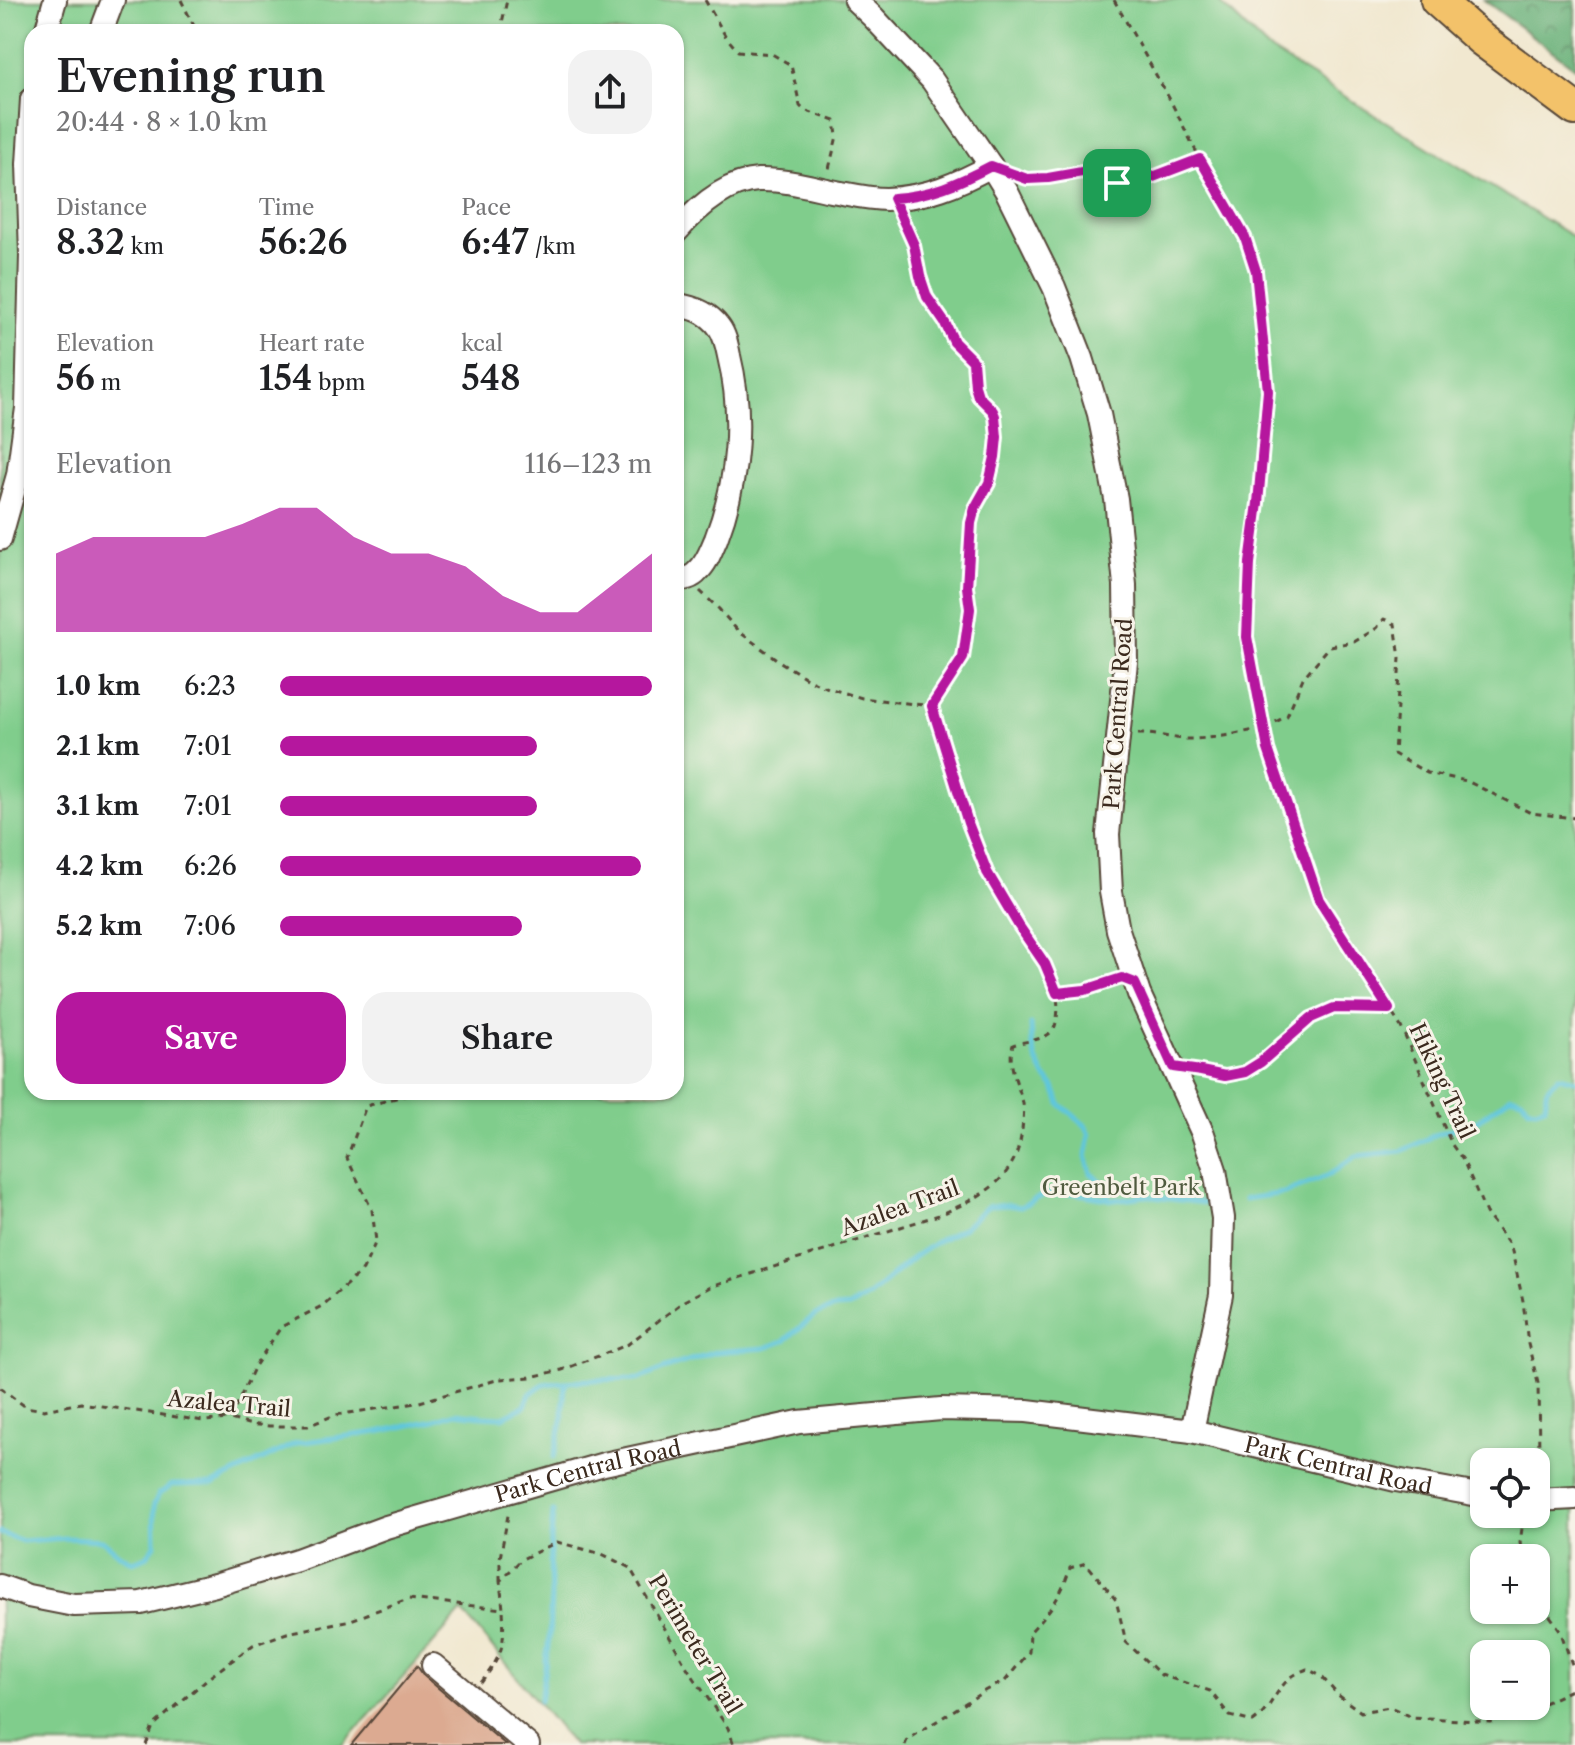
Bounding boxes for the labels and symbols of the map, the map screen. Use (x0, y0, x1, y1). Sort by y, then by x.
pin (1083, 149, 1151, 217)
street label: Park Central Road (1098, 617, 1138, 811)
street label: Hiking Trail (1403, 1019, 1481, 1144)
street label: Azalea Trail (836, 1174, 963, 1242)
park label: Greenbelt Park (1042, 1174, 1202, 1201)
street label: Azalea Trail (165, 1385, 292, 1423)
street label: Park Central Road (1242, 1431, 1434, 1500)
street label: Park Central Road (491, 1434, 684, 1508)
street label: Perimeter Trail (643, 1569, 748, 1719)

